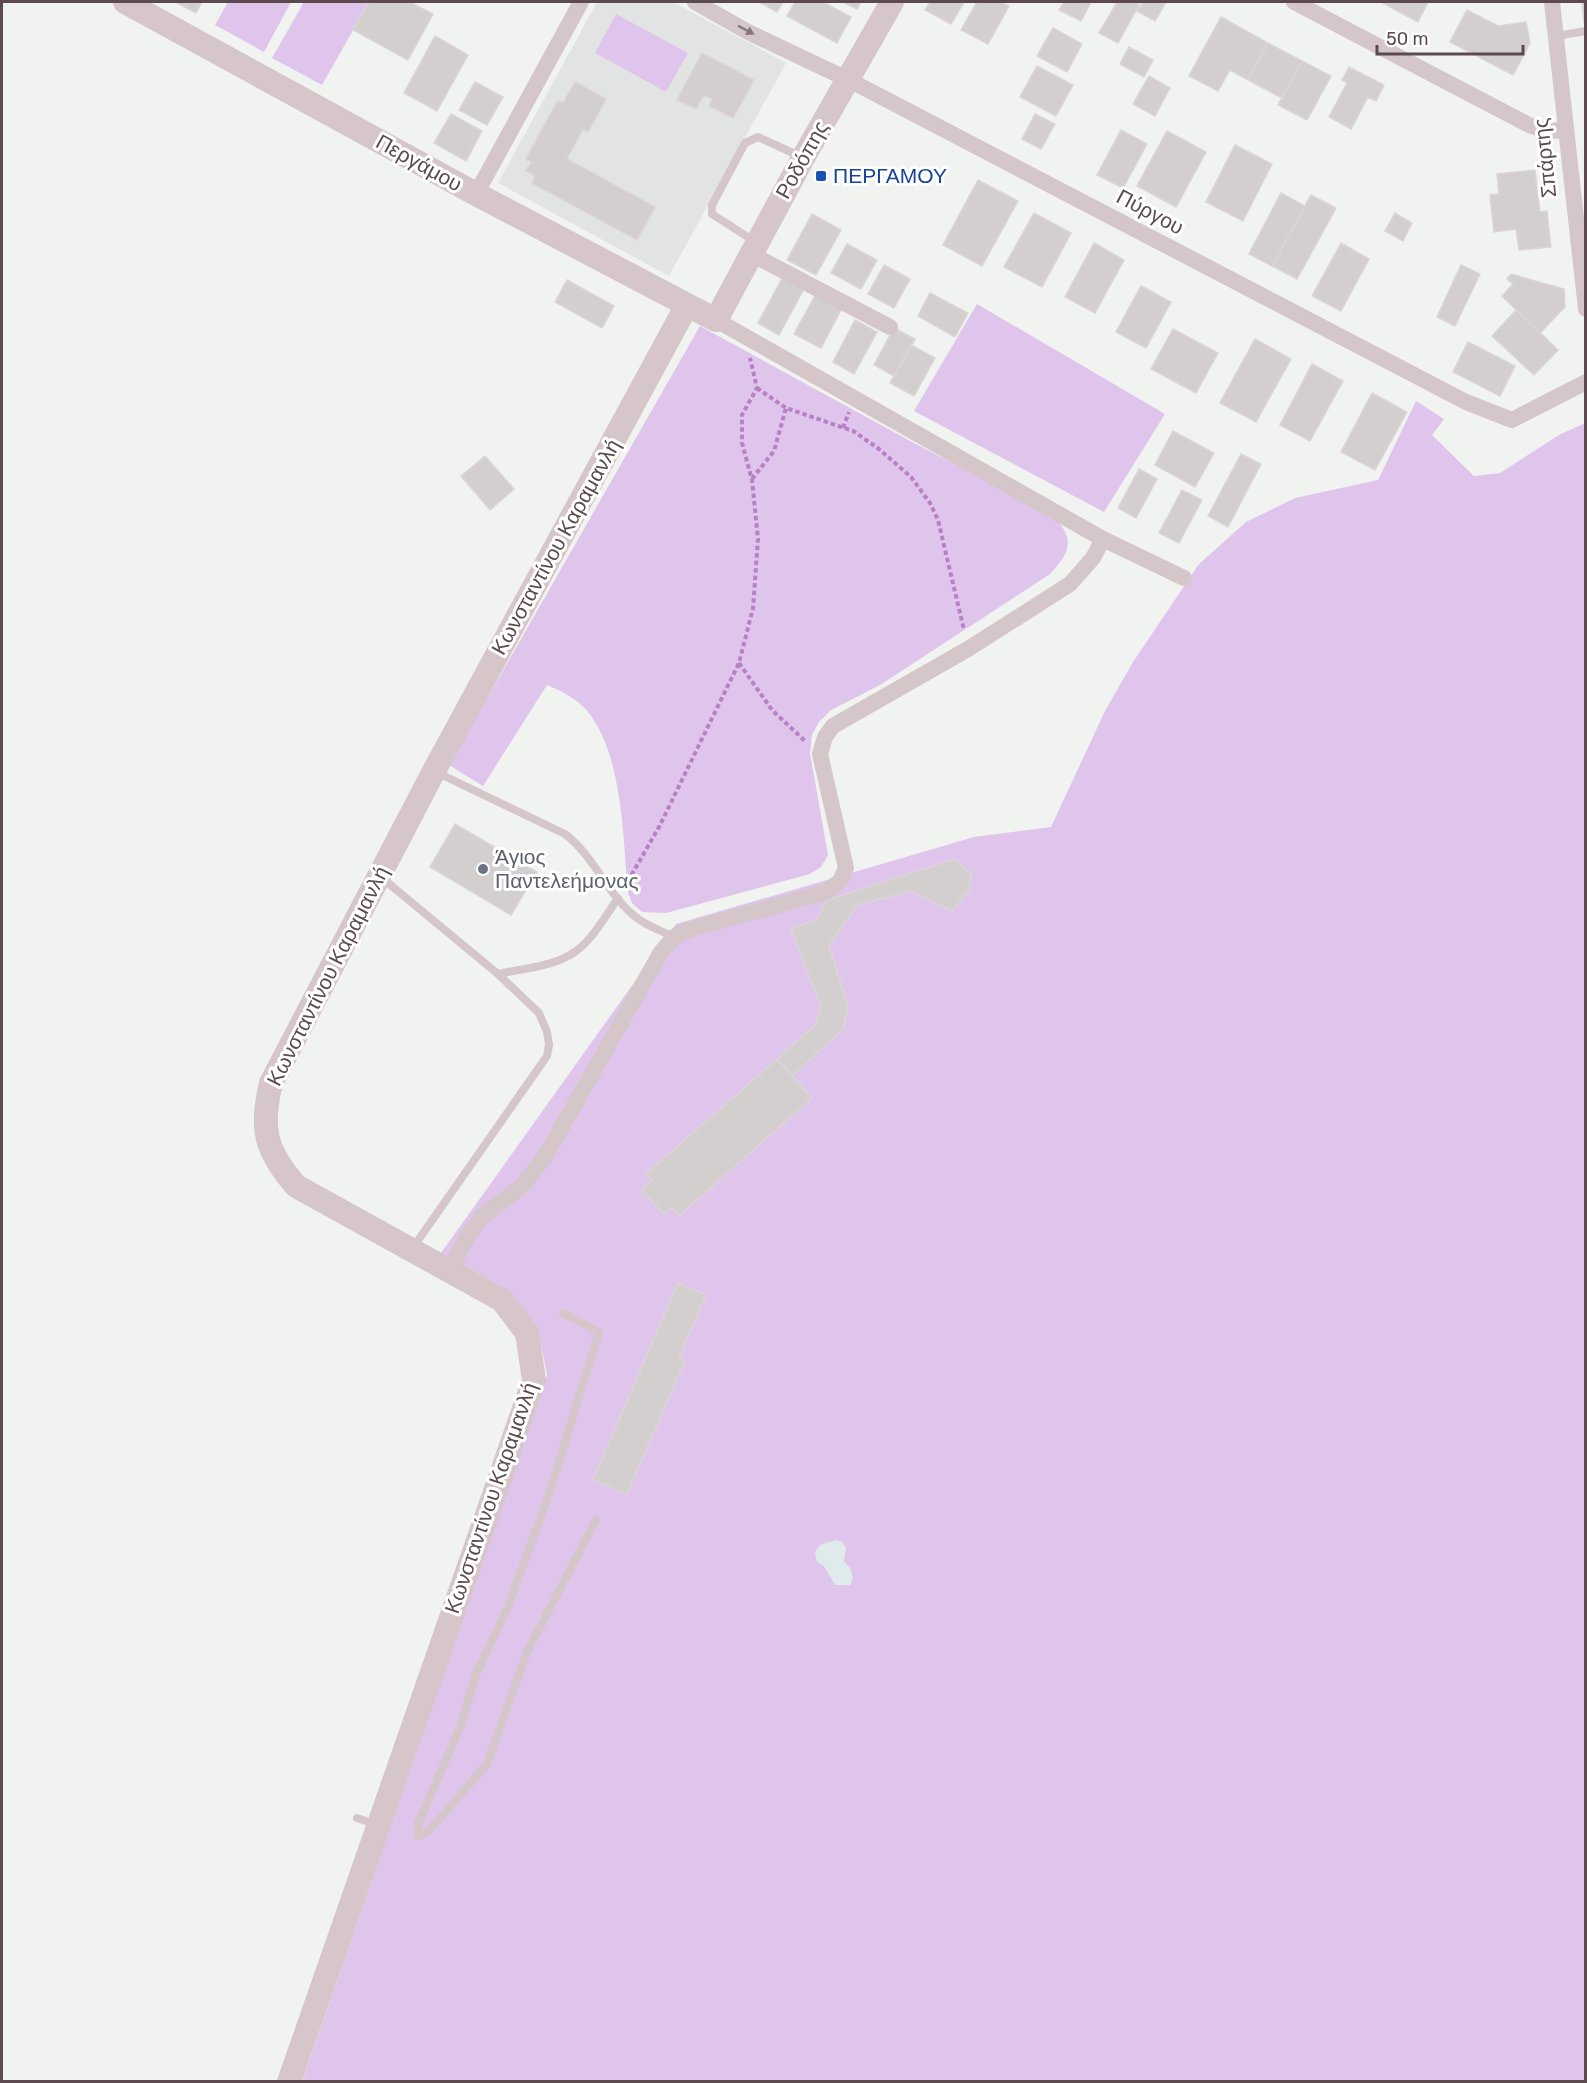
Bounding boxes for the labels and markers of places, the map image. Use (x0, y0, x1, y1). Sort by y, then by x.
place label: ΠΕΡΓΑΜΟΥ (833, 163, 947, 188)
marker: ΠΕΡΓΑΜΟΥ (814, 169, 828, 183)
place label: Άγιος Παντελεήμονας (495, 844, 639, 893)
marker: Άγιος Παντελεήμονας (476, 862, 490, 876)

